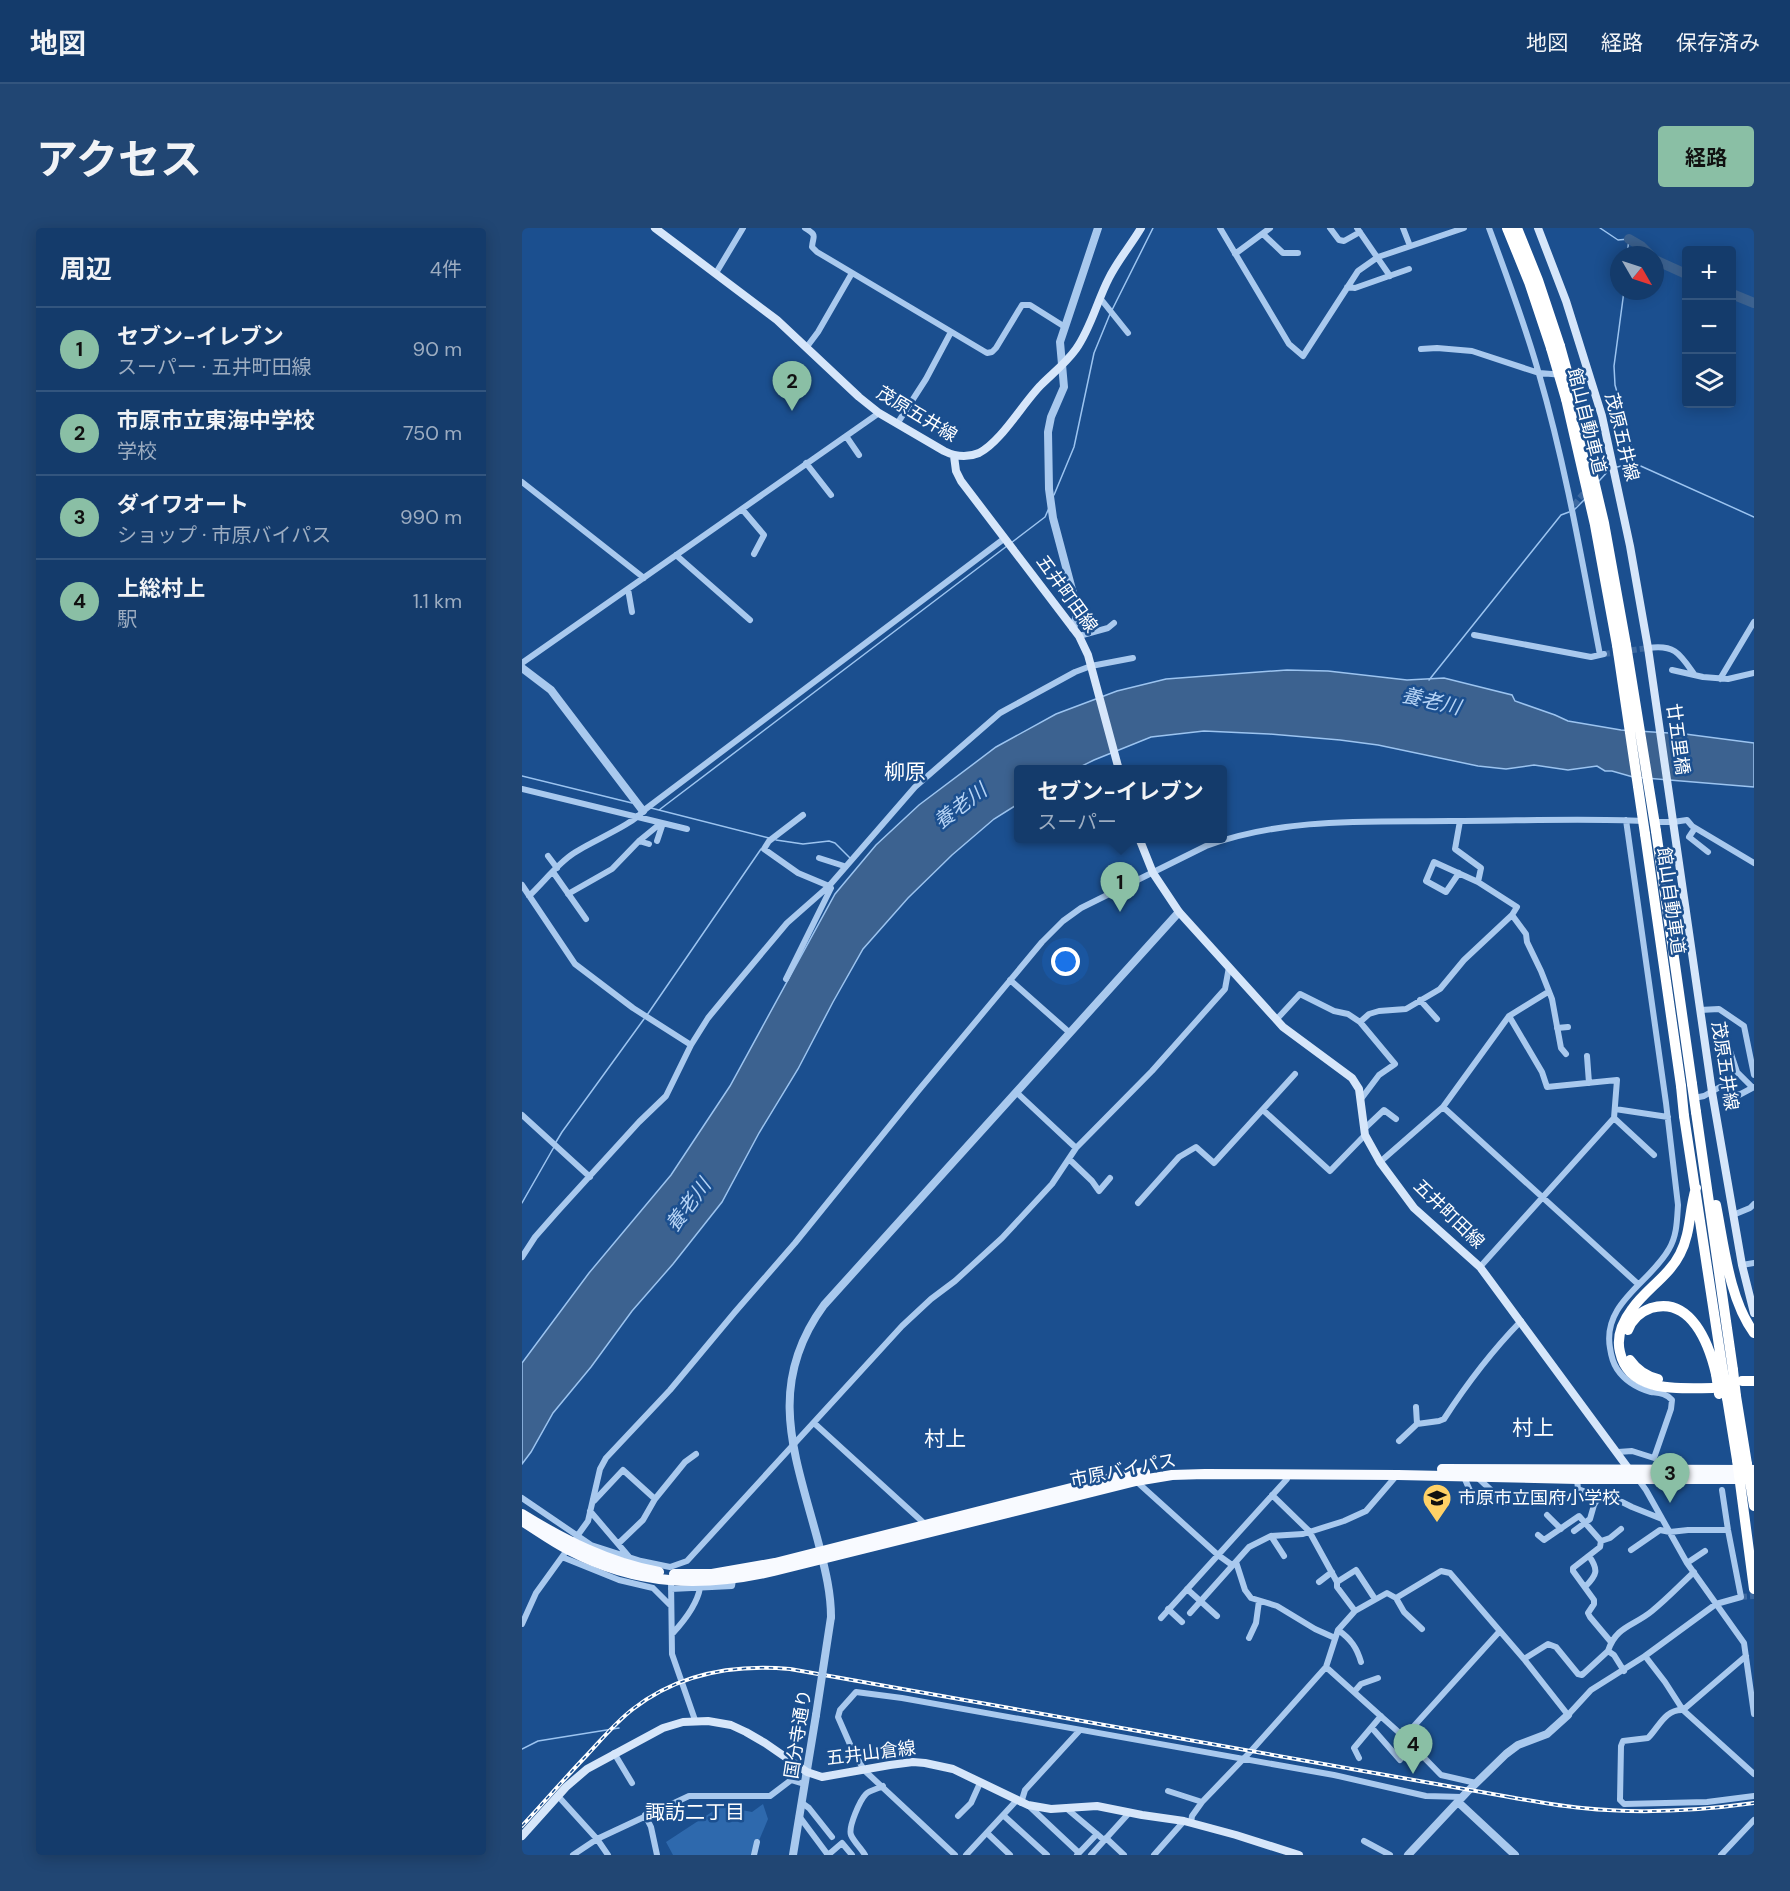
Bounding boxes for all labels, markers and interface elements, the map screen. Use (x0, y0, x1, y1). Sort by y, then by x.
text: 地図 (30, 25, 86, 62)
text: 地図 (1526, 29, 1568, 57)
text: 経路 (1601, 29, 1643, 57)
text: 保存済み (1676, 29, 1760, 57)
button: 経路 (1658, 126, 1754, 187)
text: アクセス (36, 132, 202, 187)
north arrow (1610, 246, 1664, 300)
map controls (1682, 246, 1736, 408)
button: + (1682, 246, 1736, 300)
text: 周辺 (60, 252, 112, 286)
text: 4件 (430, 256, 462, 282)
button: − (1682, 300, 1736, 354)
text: セブン-イレブン (117, 322, 284, 351)
text: 1 (76, 336, 83, 362)
text: 90 m (413, 336, 462, 362)
text: スーパー · 五井町田線 (117, 354, 311, 380)
button: layers (1682, 354, 1736, 408)
pin: 2 (772, 362, 812, 411)
street label: 館山自動車道 (1562, 366, 1612, 476)
street label: 茂原五井線 (872, 381, 962, 447)
street label: 茂原五井線 (1599, 390, 1645, 484)
text: 市原市立東海中学校 (117, 406, 315, 435)
text: 2 (74, 420, 85, 446)
text: 750 m (403, 420, 462, 446)
text: 学校 (117, 438, 157, 464)
text: ダイワオート (117, 490, 249, 519)
text: 3 (73, 504, 86, 530)
text: 990 m (400, 504, 462, 530)
text: ショップ · 市原バイパス (117, 522, 331, 548)
street label: 五井町田線 (1031, 551, 1103, 637)
text: 上総村上 (117, 574, 205, 603)
text: 4 (73, 588, 86, 614)
text: 1.1 km (413, 588, 462, 614)
text: 駅 (117, 606, 137, 632)
water label: 養老川 (1399, 682, 1465, 721)
street label: 廿五里橋 (1661, 702, 1695, 776)
district label: 柳原 (884, 758, 926, 786)
popup (1014, 765, 1227, 843)
water label: 養老川 (928, 776, 993, 834)
text: セブン-イレブン (1037, 777, 1204, 806)
text: スーパー (1037, 809, 1117, 835)
street label: 館山自動車道 (1652, 846, 1690, 956)
pin: 1 (1100, 862, 1140, 912)
your location (1051, 947, 1080, 976)
street label: 茂原五井線 (1706, 1020, 1744, 1112)
water label: 養老川 (660, 1172, 718, 1237)
street label: 五井町田線 (1408, 1174, 1490, 1254)
district label: 村上 (1512, 1414, 1554, 1442)
district label: 村上 (924, 1425, 966, 1453)
street label: 市原バイパス (1068, 1448, 1178, 1492)
pin: 3 (1650, 1454, 1690, 1503)
school or university icon: 市原市立国府小学校 (1421, 1482, 1453, 1524)
place label: 市原市立国府小学校 (1458, 1486, 1620, 1510)
street label: 国分寺通り (779, 1688, 817, 1780)
pin: 4 (1394, 1724, 1432, 1774)
street label: 五井山倉線 (825, 1736, 917, 1770)
district label: 諏訪二丁目 (645, 1799, 745, 1825)

